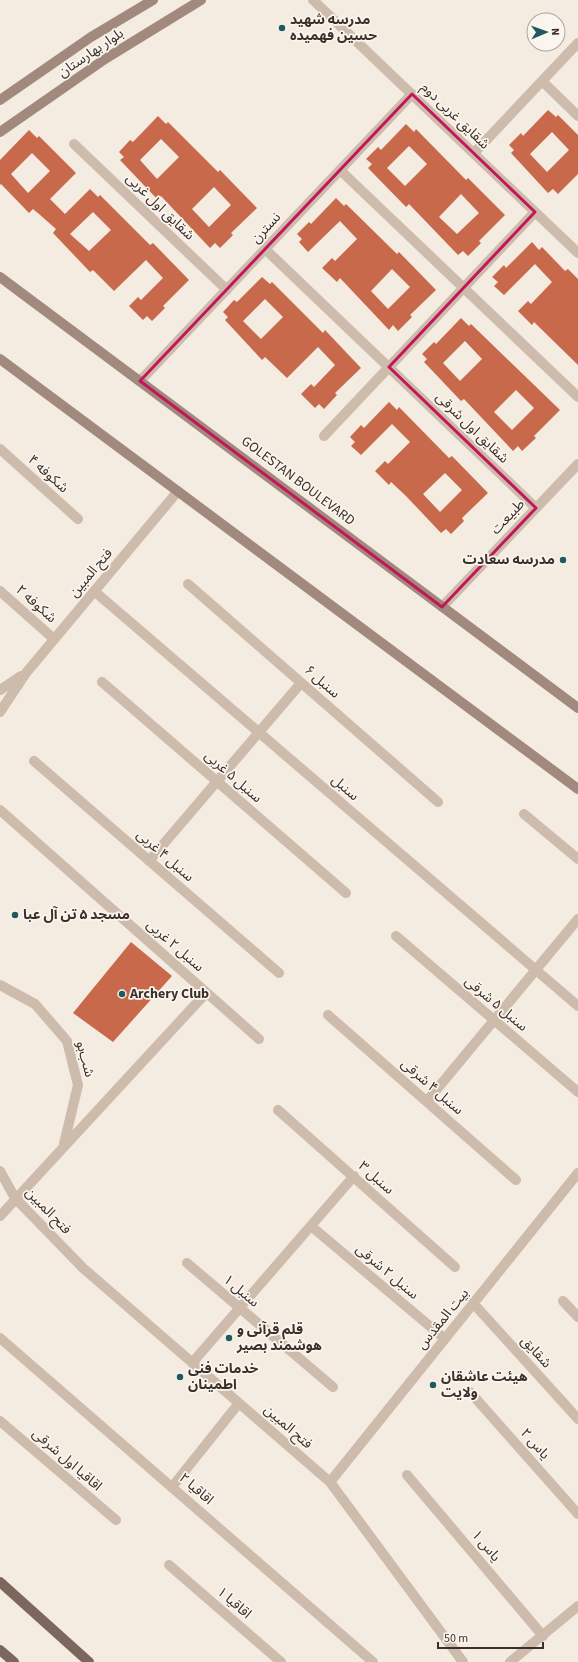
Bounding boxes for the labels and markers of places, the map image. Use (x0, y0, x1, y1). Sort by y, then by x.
place label: مدرسه شهید حسین فهمیده (290, 10, 377, 46)
marker: مدرسه شهید حسین فهمیده (277, 23, 287, 33)
place label: مدرسه سعادت (463, 550, 555, 570)
marker: مدرسه سعادت (558, 555, 568, 565)
place label: مسجد ۵ تن آل عبا (23, 905, 130, 925)
marker: مسجد ۵ تن آل عبا (10, 910, 20, 920)
place label: Archery Club (129, 984, 209, 1004)
marker: Archery Club (117, 989, 127, 999)
place label: قلم قرآنی و هوشمند بصیر (236, 1320, 322, 1356)
marker: قلم قرآنی و هوشمند بصیر (224, 1333, 234, 1343)
place label: خدمات فنی اطمینان (188, 1359, 258, 1395)
place label: هیئت عاشقان ولایت (441, 1367, 528, 1403)
marker: خدمات فنی اطمینان (175, 1372, 185, 1382)
marker: هیئت عاشقان ولایت (428, 1380, 438, 1390)

